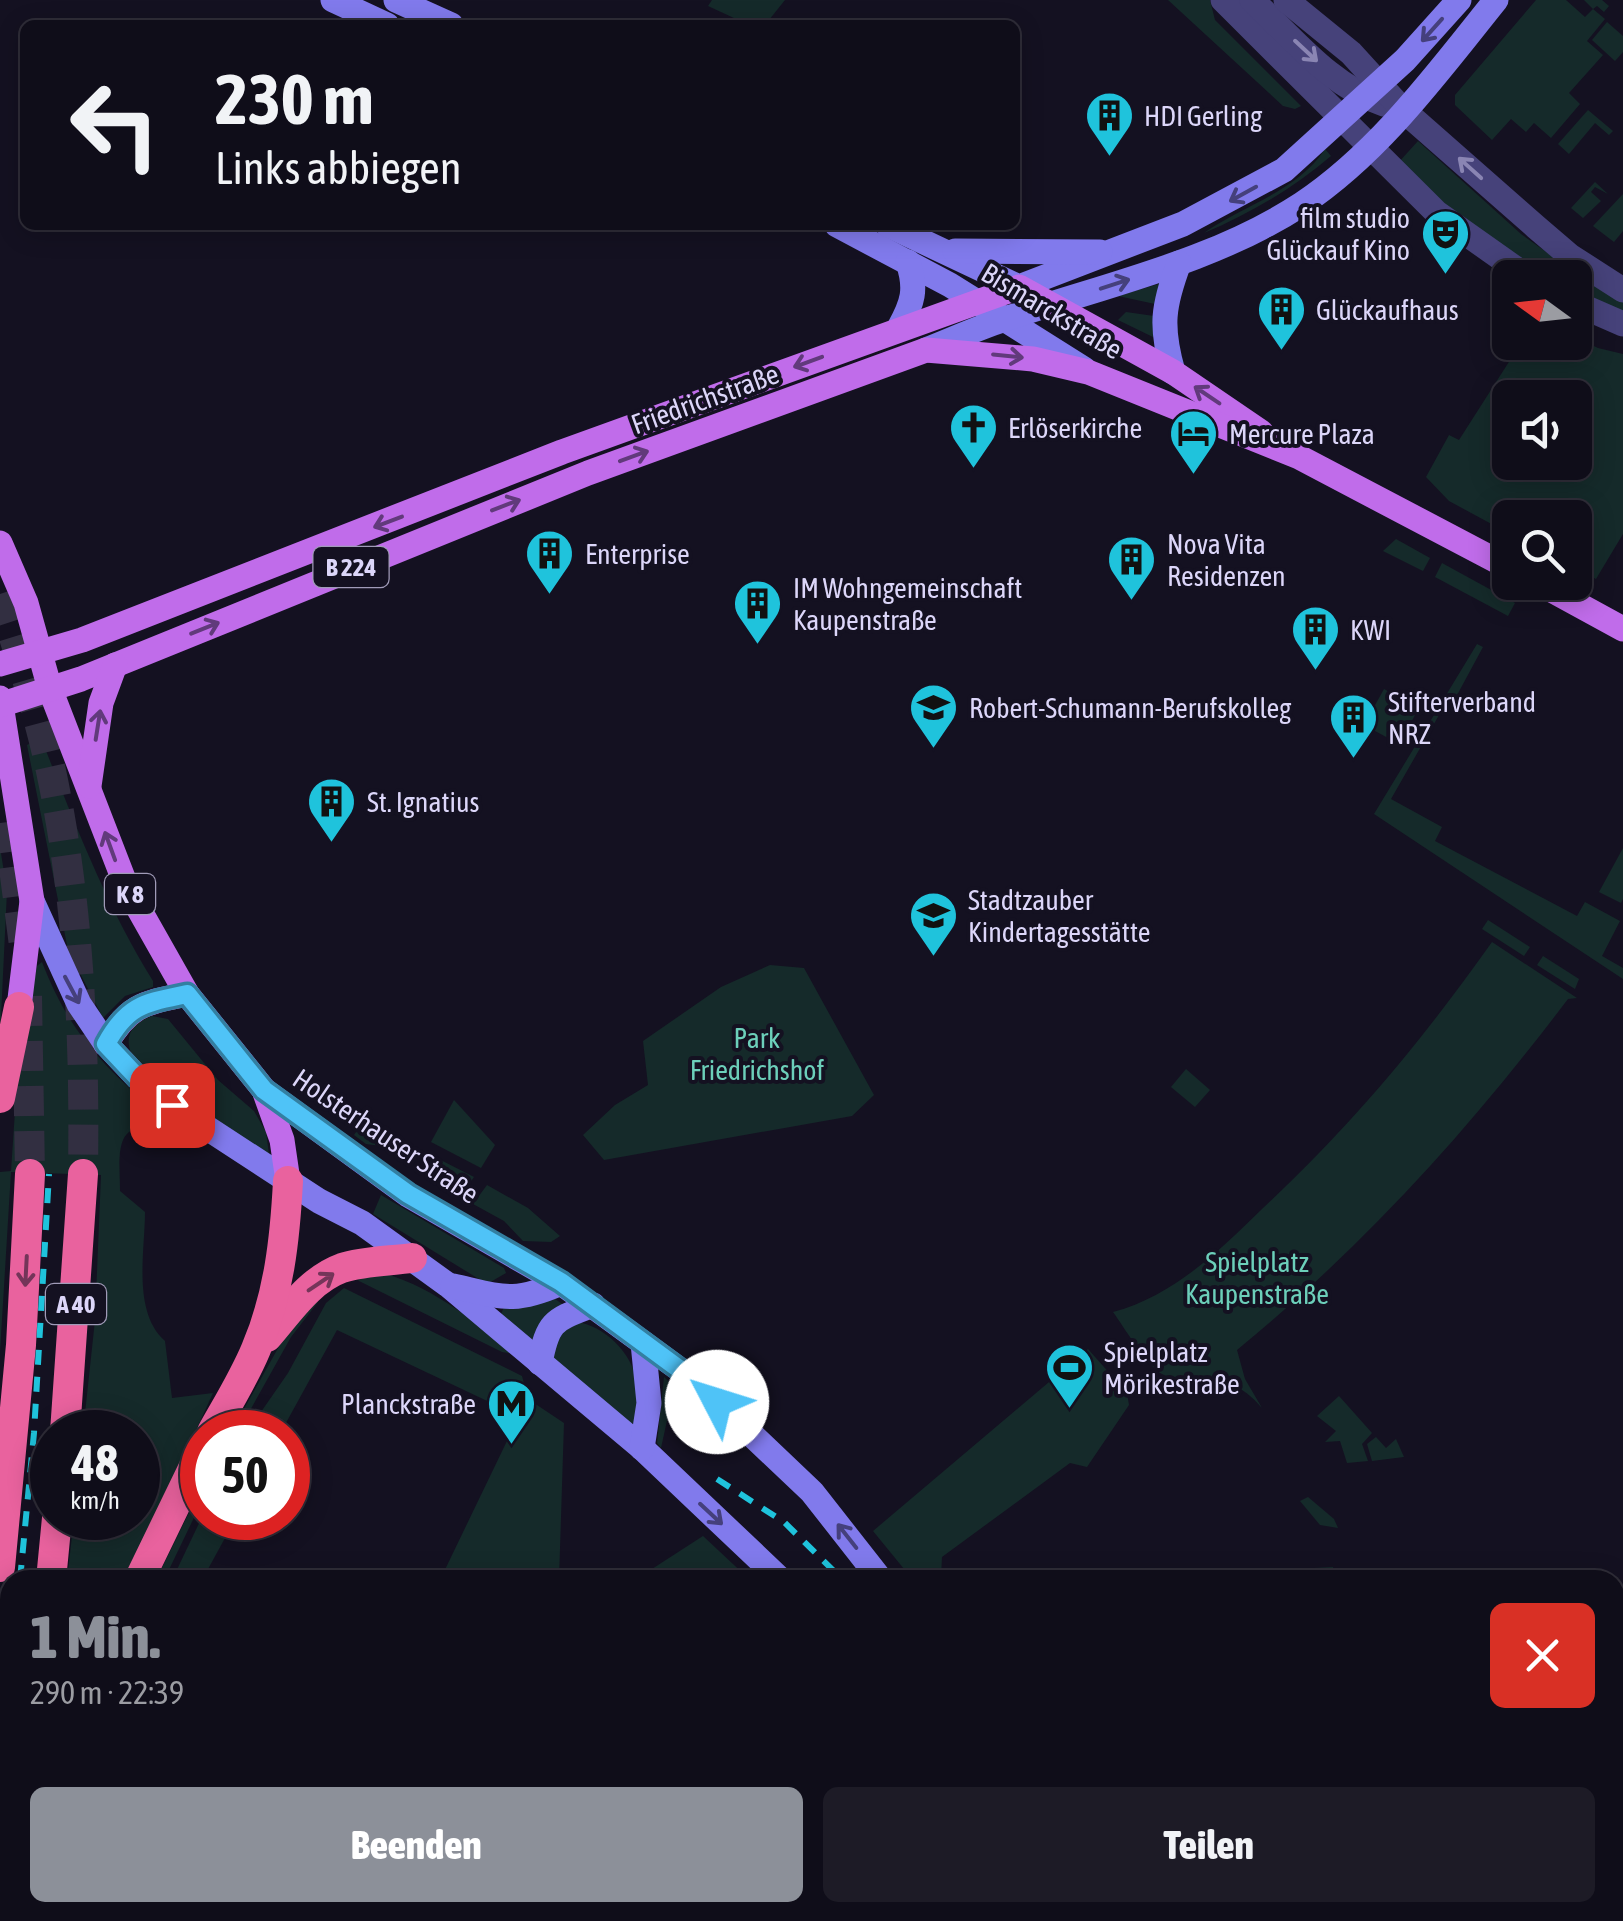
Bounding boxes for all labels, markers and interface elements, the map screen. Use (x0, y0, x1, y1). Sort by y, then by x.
one-way arrow (1421, 17, 1444, 42)
one-way arrow (1293, 39, 1318, 62)
text: 230 m (215, 59, 374, 139)
icon: left (50, 60, 180, 190)
building icon: HDI Gerling (1083, 90, 1135, 158)
place label: HDI Gerling (1144, 100, 1262, 132)
text: Links abbiegen (215, 142, 462, 194)
one-way arrow (1458, 157, 1483, 180)
one-way arrow (1229, 184, 1257, 204)
place label: film studio Glückauf Kino (1267, 202, 1410, 266)
theatre icon: film studio Glückauf Kino (1419, 208, 1471, 276)
street label: Bismarckstraße (976, 257, 1128, 365)
north arrow (1492, 260, 1592, 360)
map controls (1492, 260, 1592, 600)
one-way arrow (1099, 273, 1131, 291)
building icon: Glückaufhaus (1255, 284, 1307, 352)
place label: Glückaufhaus (1316, 294, 1459, 326)
one-way arrow (991, 347, 1023, 366)
one-way arrow (793, 354, 824, 372)
street label: Friedrichstraße (627, 358, 783, 440)
button: sound (1492, 380, 1592, 480)
one-way arrow (1194, 385, 1222, 406)
church icon: Erlöserkirche (947, 402, 999, 470)
hotel icon: Mercure Plaza (1168, 408, 1220, 476)
place label: Erlöserkirche (1008, 412, 1142, 444)
place label: Mercure Plaza (1229, 418, 1375, 450)
one-way arrow (617, 446, 648, 464)
one-way arrow (490, 495, 521, 513)
button: search (1492, 500, 1592, 600)
one-way arrow (374, 514, 404, 532)
building icon: Enterprise (524, 528, 576, 596)
place label: Nova Vita Residenzen (1167, 528, 1286, 592)
building icon: Nova Vita Residenzen (1106, 534, 1158, 602)
place label: Enterprise (585, 538, 690, 570)
road number: B 224 (314, 547, 388, 587)
place label: IM Wohngemeinschaft Kaupenstraße (793, 572, 1022, 636)
building icon: IM Wohngemeinschaft Kaupenstraße (732, 578, 784, 646)
building icon: KWI (1289, 604, 1341, 672)
place label: KWI (1350, 614, 1391, 646)
one-way arrow (189, 617, 220, 635)
school or university icon: Robert-Schumann-Berufskolleg (908, 682, 960, 750)
place label: Stifterverband NRZ (1388, 686, 1536, 750)
place label: Robert-Schumann-Berufskolleg (969, 692, 1291, 724)
building icon: Stifterverband NRZ (1327, 692, 1379, 760)
one-way arrow (89, 709, 108, 741)
building icon: St. Ignatius (306, 776, 358, 844)
place label: St. Ignatius (367, 786, 479, 818)
one-way arrow (100, 831, 118, 862)
road number: K 8 (105, 874, 155, 914)
place label: Stadtzauber Kindertagesstätte (968, 884, 1150, 948)
school or university icon: Stadtzauber Kindertagesstätte (907, 890, 959, 958)
one-way arrow (63, 974, 82, 1004)
park label: Park Friedrichshof (690, 1022, 824, 1086)
street label: Holsterhauser Straße (287, 1062, 485, 1210)
pin (130, 1063, 215, 1148)
icon: arrive (145, 1078, 200, 1133)
park label: Spielplatz Kaupenstraße (1185, 1246, 1329, 1310)
one-way arrow (16, 1255, 35, 1287)
one-way arrow (306, 1271, 334, 1292)
road number: A 40 (46, 1284, 106, 1324)
place label: Spielplatz Mörikestraße (1104, 1336, 1240, 1400)
sports icon: Spielplatz Mörikestraße (1043, 1342, 1095, 1410)
position arrow (665, 1350, 769, 1454)
metro station icon: Planckstraße (485, 1378, 537, 1446)
place label: Planckstraße (341, 1388, 476, 1420)
speed limit sign: 50 (180, 1410, 310, 1540)
text: 48 (71, 1434, 118, 1492)
text: km/h (70, 1486, 120, 1514)
one-way arrow (699, 1502, 723, 1526)
one-way arrow (836, 1523, 858, 1549)
text: 1 Min. (30, 1602, 160, 1671)
button: close (1490, 1603, 1595, 1708)
text: 290 m · 22:39 (30, 1674, 184, 1711)
button: Beenden (30, 1787, 803, 1902)
button: Teilen (823, 1787, 1595, 1902)

